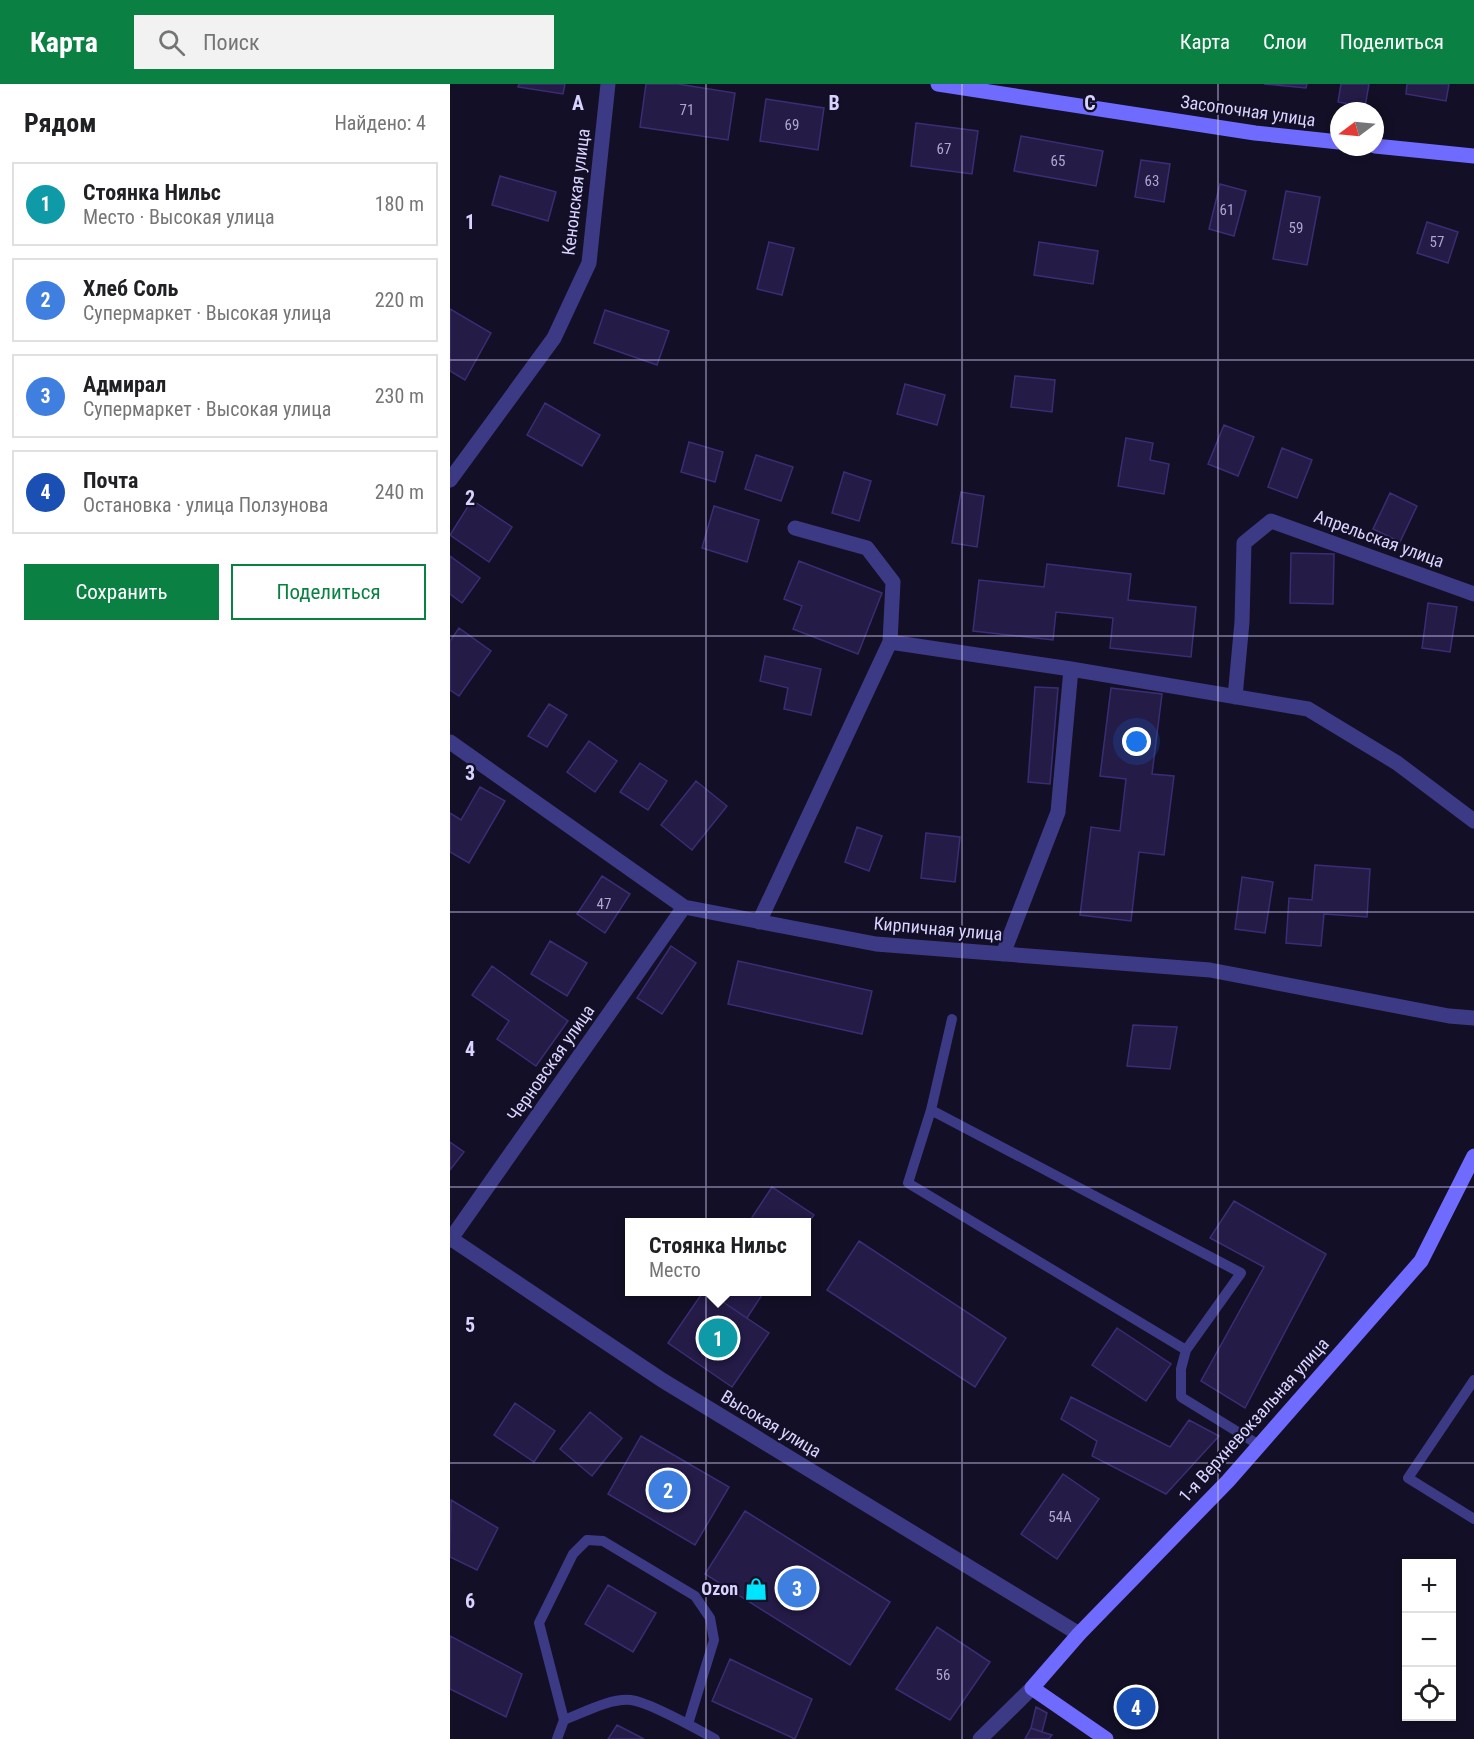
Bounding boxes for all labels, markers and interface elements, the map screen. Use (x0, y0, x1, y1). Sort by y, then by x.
search box (134, 15, 554, 69)
text: Карта (30, 26, 98, 59)
icon: search (155, 26, 188, 59)
text: Поиск (203, 30, 260, 55)
text: Карта (1180, 30, 1230, 54)
text: Слои (1263, 30, 1307, 54)
text: Поделиться (1340, 30, 1444, 54)
text: A (572, 91, 584, 115)
text: B (828, 91, 840, 115)
text: C (1084, 91, 1096, 115)
street label: Засопочная улица (1179, 91, 1317, 130)
house number: 71 (680, 101, 694, 119)
north arrow (1330, 102, 1384, 156)
text: Рядом (24, 108, 96, 138)
text: Найдено: 4 (334, 111, 426, 135)
house number: 69 (785, 116, 799, 134)
street label: Кенонская улица (557, 127, 594, 257)
house number: 67 (937, 140, 951, 158)
house number: 65 (1051, 152, 1065, 170)
house number: 63 (1145, 172, 1159, 190)
text: Стоянка Нильс (83, 180, 221, 205)
text: 1 (40, 192, 51, 216)
text: 180 m (375, 192, 424, 216)
house number: 61 (1220, 201, 1234, 219)
text: Место · Высокая улица (83, 205, 275, 229)
text: 1 (465, 210, 475, 234)
house number: 59 (1289, 219, 1303, 237)
house number: 57 (1430, 233, 1444, 251)
text: Хлеб Соль (83, 276, 178, 301)
text: 2 (40, 288, 51, 312)
text: 220 m (375, 288, 424, 312)
text: Супермаркет · Высокая улица (83, 301, 331, 325)
text: Адмирал (83, 372, 166, 397)
text: 3 (40, 384, 51, 408)
text: 230 m (375, 384, 424, 408)
text: Супермаркет · Высокая улица (83, 397, 331, 421)
text: Почта (83, 468, 138, 493)
text: 4 (40, 480, 51, 504)
text: 240 m (375, 480, 424, 504)
text: 2 (465, 486, 475, 510)
text: Остановка · улица Ползунова (83, 493, 328, 517)
street label: Апрельская улица (1311, 505, 1447, 572)
button: Сохранить (24, 564, 219, 620)
button: Поделиться (231, 564, 426, 620)
your location (1122, 727, 1151, 756)
text: 3 (465, 761, 475, 785)
house number: 47 (597, 895, 611, 913)
street label: Кирпичная улица (873, 912, 1003, 945)
street label: Черновская улица (503, 1000, 599, 1125)
text: 4 (465, 1037, 475, 1061)
popup (625, 1218, 811, 1296)
text: Стоянка Нильс (649, 1233, 787, 1258)
text: Место (649, 1258, 701, 1282)
text: 5 (465, 1313, 475, 1337)
pin: 1 (698, 1316, 738, 1360)
street label: 1-я Верхневокзальная улица (1174, 1333, 1333, 1506)
street label: Высокая улица (717, 1385, 825, 1462)
pin: 2 (648, 1468, 688, 1512)
house number: 54А (1048, 1508, 1072, 1526)
map controls (1402, 1559, 1456, 1721)
button: + (1402, 1559, 1456, 1613)
pin: 3 (778, 1566, 816, 1610)
shop icon: Ozon (743, 1576, 769, 1602)
place label: Ozon (701, 1578, 738, 1599)
text: 6 (465, 1589, 475, 1613)
button: − (1402, 1613, 1456, 1667)
house number: 56 (936, 1666, 950, 1684)
button: locate (1402, 1667, 1456, 1721)
pin: 4 (1116, 1684, 1156, 1730)

